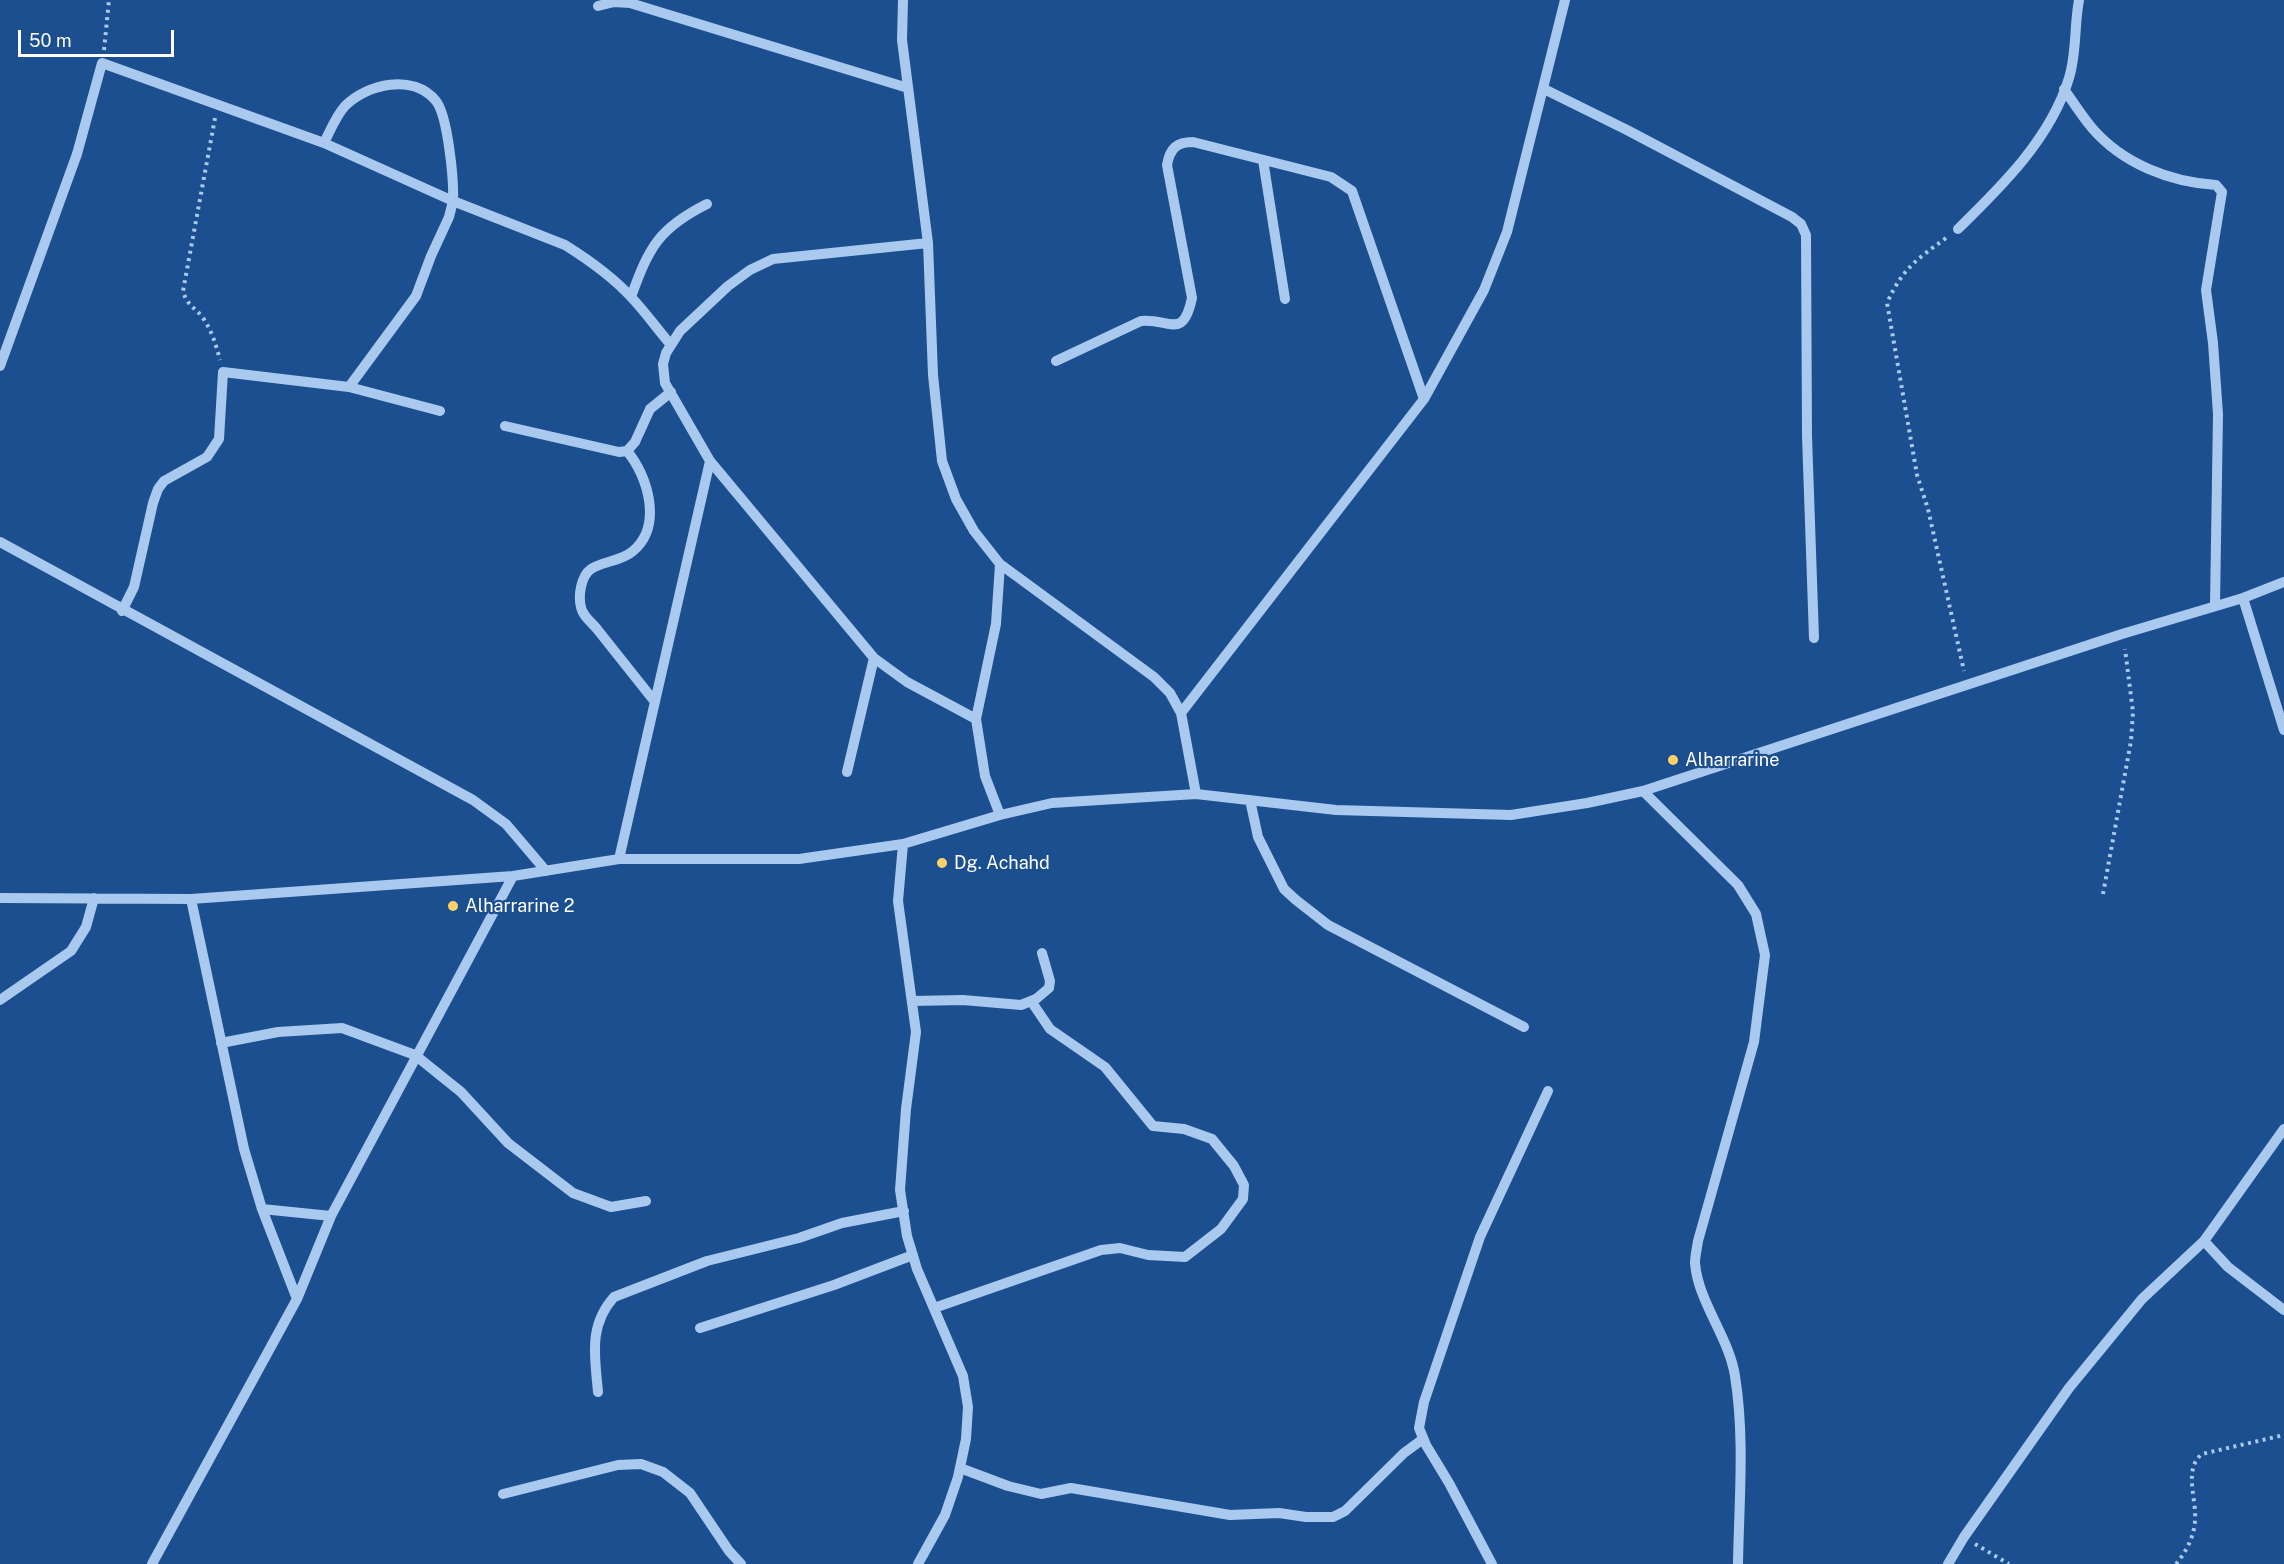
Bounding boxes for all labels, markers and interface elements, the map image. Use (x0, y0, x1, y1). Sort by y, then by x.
scale bar (21, 18, 177, 56)
text: 50 m (29, 30, 72, 51)
place label: Alharrarine (1685, 749, 1779, 771)
marker: Alharrarine (1666, 753, 1680, 767)
place label: Dg. Achahd (954, 852, 1050, 874)
marker: Dg. Achahd (935, 856, 949, 870)
place label: Alharrarine 2 (465, 895, 574, 917)
marker: Alharrarine 2 (446, 899, 460, 913)

